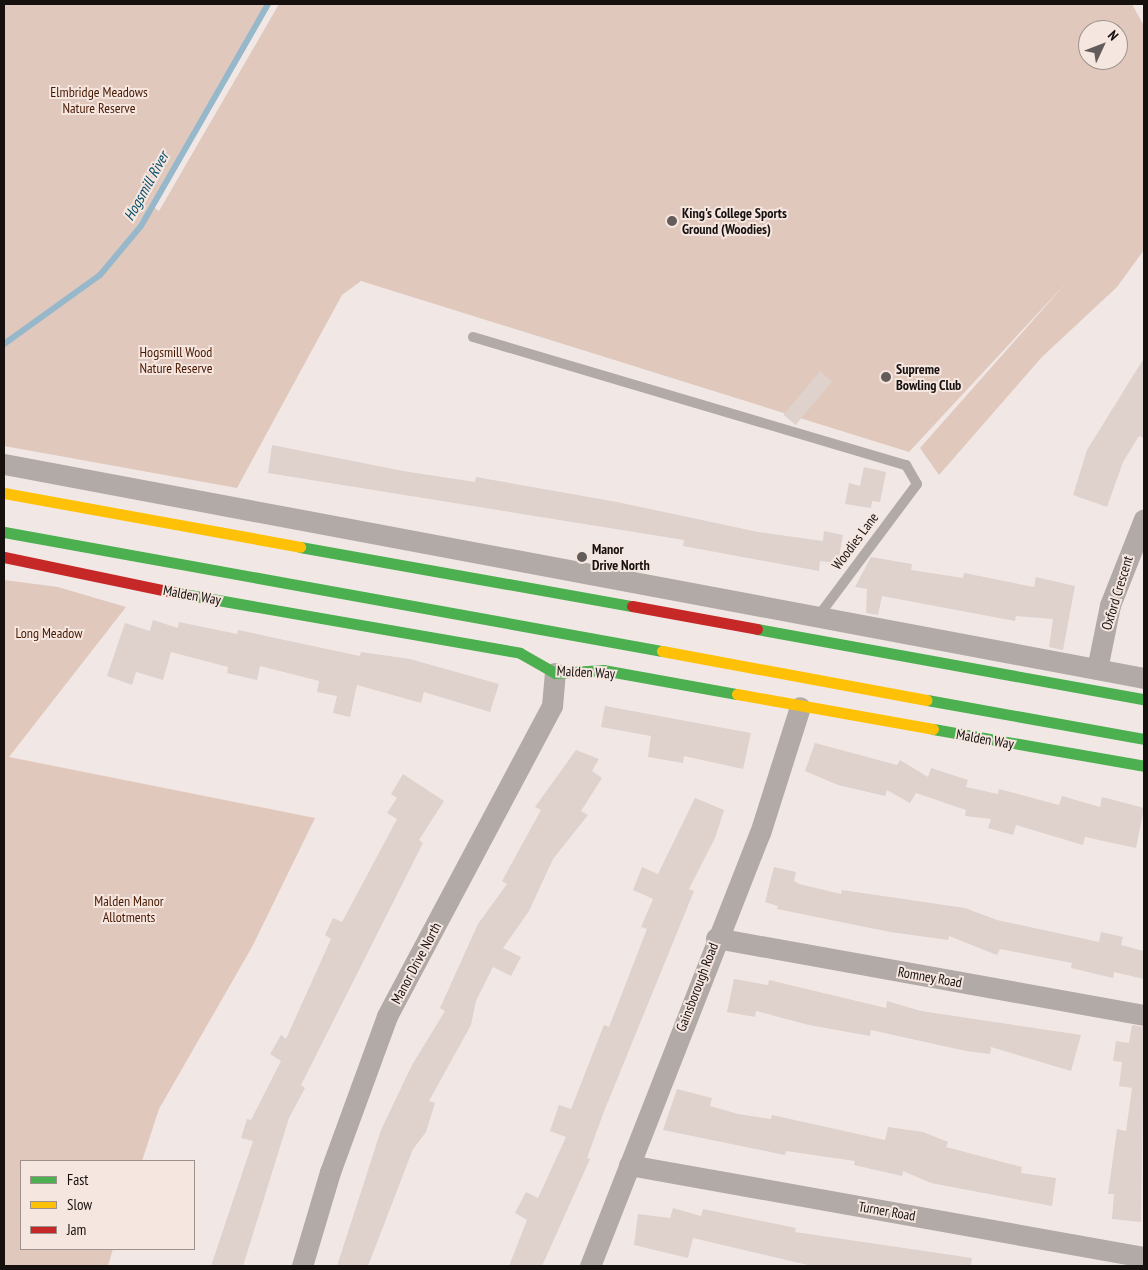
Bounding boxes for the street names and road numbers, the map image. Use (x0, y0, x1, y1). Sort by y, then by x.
street label: Woodies Lane (828, 509, 882, 573)
street label: Oxford Crescent (1098, 554, 1136, 632)
street label: Malden Way (162, 582, 222, 608)
street label: Malden Way (556, 662, 616, 682)
street label: Malden Way (955, 726, 1015, 752)
street label: Manor Drive North (388, 919, 444, 1007)
street label: Gainsborough Road (672, 940, 722, 1034)
street label: Romney Road (896, 963, 964, 991)
street label: Turner Road (857, 1198, 917, 1224)

